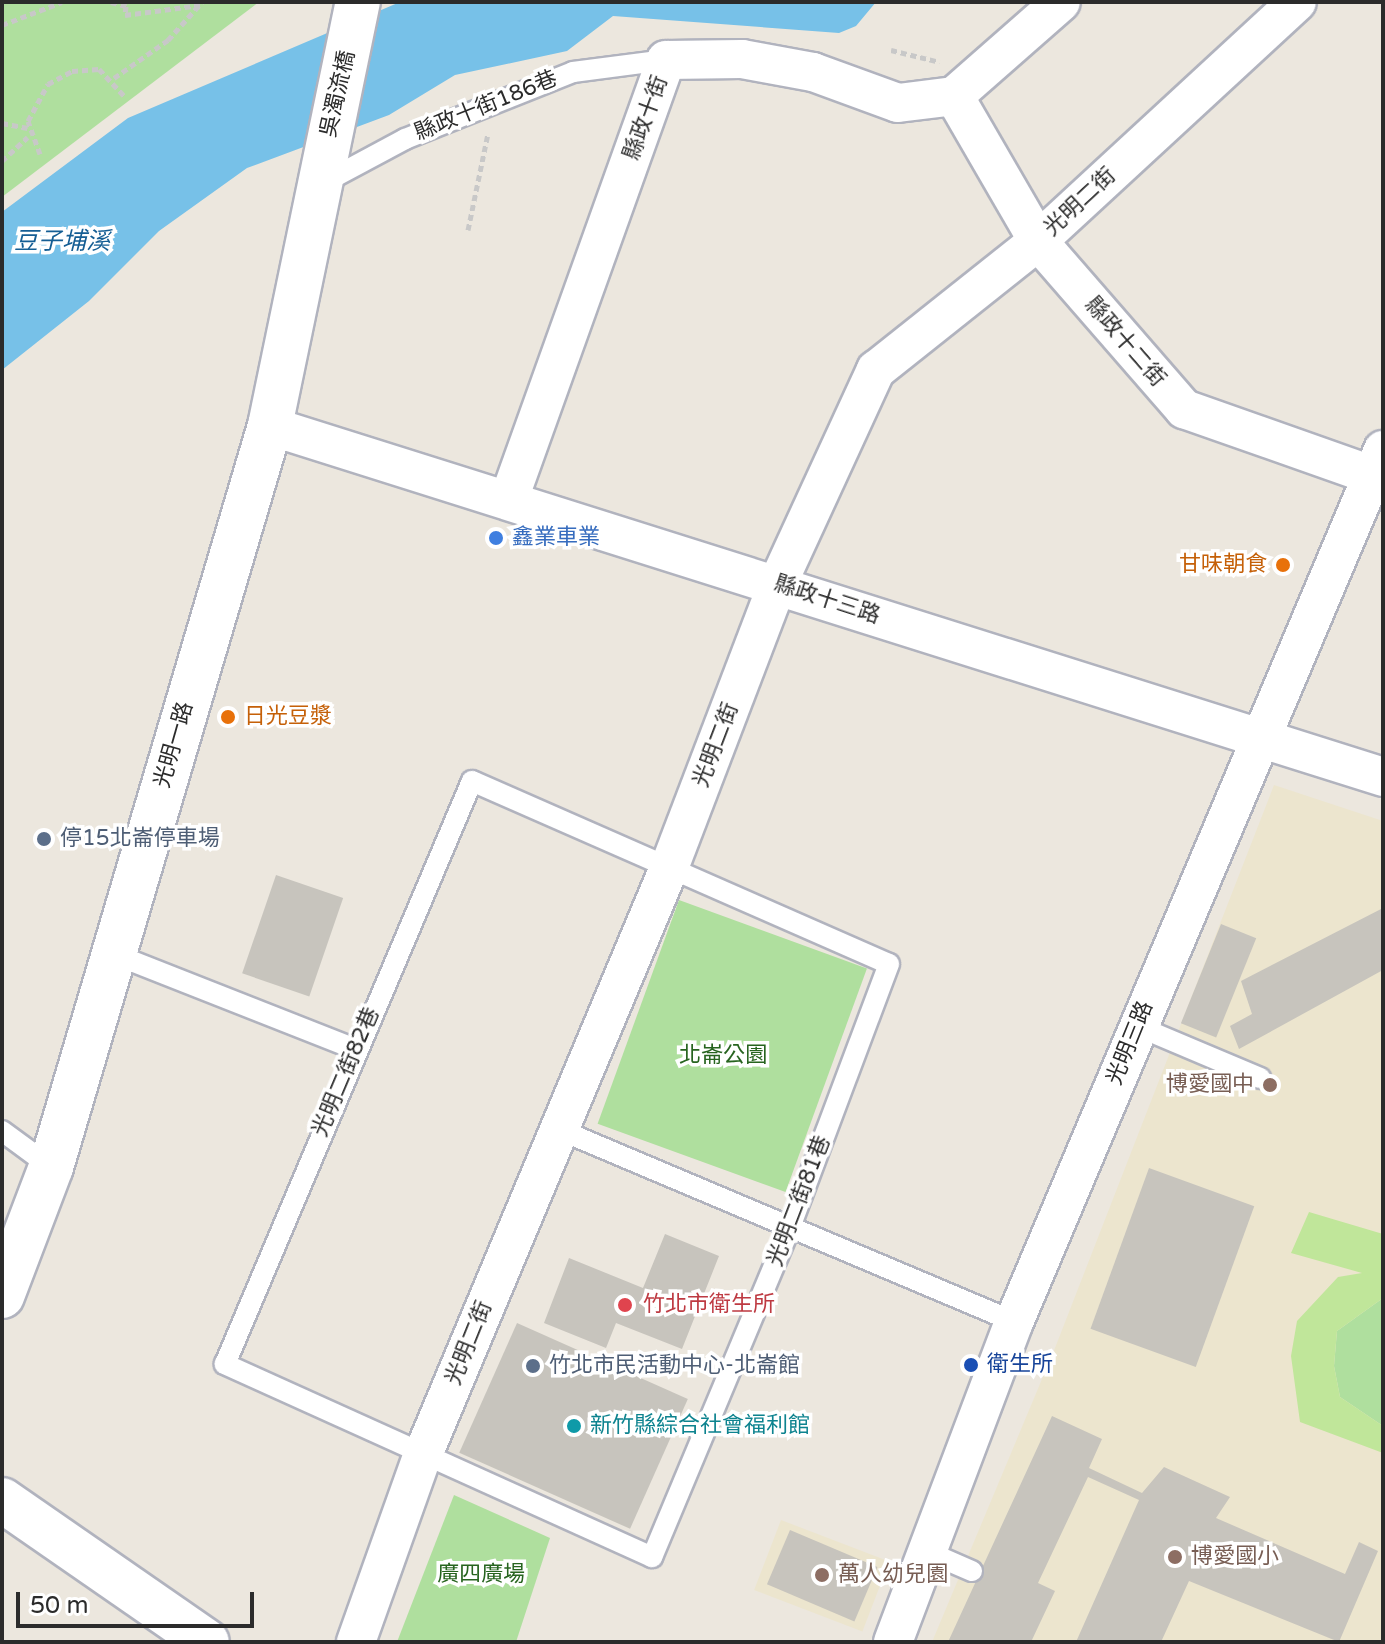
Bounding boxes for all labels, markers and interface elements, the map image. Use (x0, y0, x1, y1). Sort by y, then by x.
street label: 吳濁流橋 (315, 48, 361, 140)
street label: 縣政十街186巷 (411, 65, 561, 147)
street label: 縣政十街 (619, 72, 673, 164)
street label: 光明二街 (1039, 162, 1121, 242)
water label: 豆子埔溪 (14, 228, 110, 256)
street label: 縣政十二街 (1079, 292, 1171, 392)
place label: 鑫業車業 (512, 525, 600, 551)
marker: 鑫業車業 (487, 529, 505, 547)
place label: 甘味朝食 (1179, 552, 1267, 578)
marker: 甘味朝食 (1274, 556, 1292, 574)
street label: 縣政十三路 (771, 570, 883, 630)
street label: 光明一路 (149, 699, 199, 791)
street label: 光明二街 (688, 699, 744, 791)
place label: 日光豆漿 (244, 704, 332, 730)
marker: 日光豆漿 (219, 708, 237, 726)
place label: 停15北崙停車場 (60, 826, 220, 852)
marker: 停15北崙停車場 (35, 830, 53, 848)
street label: 光明三路 (1101, 997, 1159, 1089)
street label: 光明二街82巷 (307, 1003, 385, 1141)
park label: 北崙公園 (679, 1043, 767, 1069)
place label: 博愛國中 (1166, 1072, 1254, 1098)
marker: 博愛國中 (1261, 1076, 1279, 1094)
street label: 光明二街81巷 (762, 1132, 836, 1270)
place label: 竹北市衛生所 (643, 1292, 775, 1318)
marker: 竹北市衛生所 (614, 1294, 636, 1316)
street label: 光明二街 (440, 1297, 498, 1389)
place label: 衛生所 (987, 1352, 1053, 1378)
place label: 竹北市民活動中心-北崙館 (549, 1353, 800, 1379)
marker: 衛生所 (962, 1356, 980, 1374)
marker: 竹北市民活動中心-北崙館 (524, 1357, 542, 1375)
place label: 新竹縣綜合社會福利館 (590, 1413, 810, 1439)
marker: 新竹縣綜合社會福利館 (565, 1417, 583, 1435)
place label: 博愛國小 (1191, 1544, 1279, 1570)
marker: 博愛國小 (1166, 1548, 1184, 1566)
park label: 廣四廣場 (437, 1562, 525, 1588)
place label: 萬人幼兒園 (838, 1562, 948, 1588)
marker: 萬人幼兒園 (813, 1566, 831, 1584)
scale bar (20, 1576, 258, 1626)
text: 50 m (30, 1591, 88, 1620)

